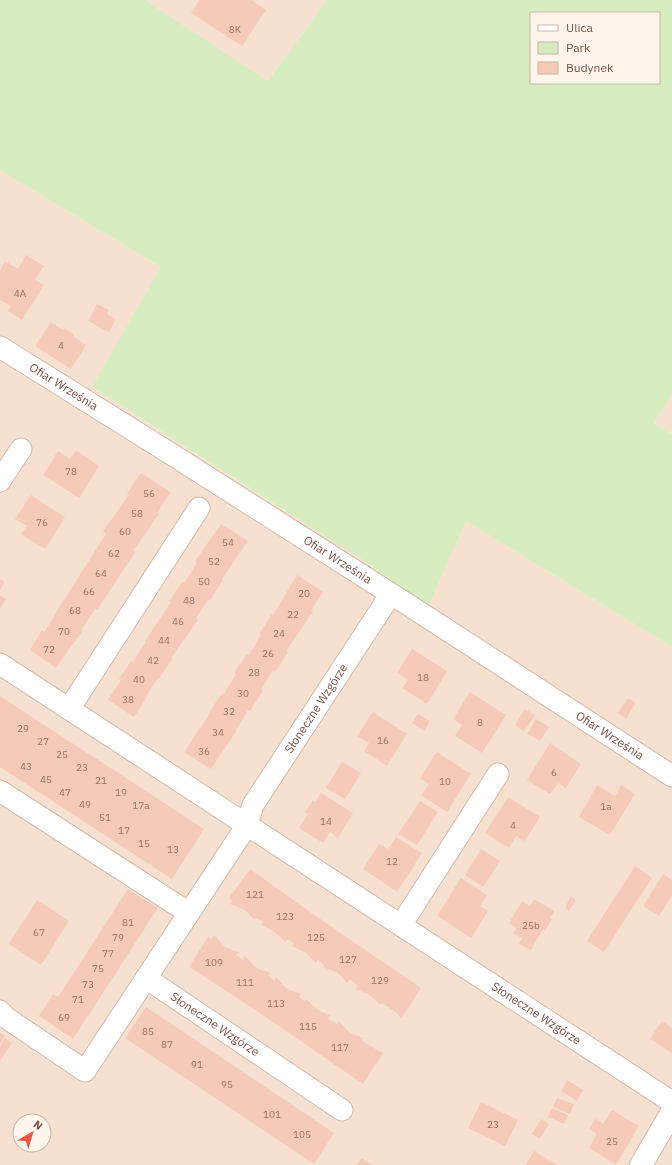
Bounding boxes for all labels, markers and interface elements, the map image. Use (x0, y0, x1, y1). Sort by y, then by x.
legend (530, 12, 660, 84)
text: Ulica (566, 20, 593, 35)
house number: 8K (229, 23, 242, 36)
text: Park (566, 40, 591, 55)
text: Budynek (566, 60, 614, 75)
house number: 4A (14, 287, 27, 300)
house number: 4 (58, 339, 64, 352)
street label: Ofiar Września (27, 359, 101, 414)
house number: 78 (65, 465, 77, 478)
house number: 56 (143, 487, 155, 500)
house number: 58 (131, 507, 143, 520)
house number: 76 (36, 516, 48, 529)
house number: 60 (119, 525, 131, 538)
street label: Ofiar Września (301, 532, 375, 587)
house number: 54 (222, 536, 234, 549)
house number: 62 (108, 547, 120, 560)
house number: 52 (208, 555, 220, 568)
house number: 64 (95, 567, 107, 580)
house number: 50 (198, 575, 210, 588)
house number: 66 (83, 585, 95, 598)
house number: 20 (298, 587, 310, 600)
house number: 48 (183, 594, 195, 607)
house number: 68 (69, 604, 81, 617)
house number: 22 (287, 608, 299, 621)
house number: 46 (172, 615, 184, 628)
house number: 70 (58, 625, 70, 638)
house number: 24 (273, 627, 285, 640)
house number: 44 (158, 634, 170, 647)
house number: 72 (43, 643, 55, 656)
house number: 26 (262, 647, 274, 660)
house number: 42 (147, 654, 159, 667)
street label: Słoneczne Wzgórze (281, 660, 351, 756)
house number: 28 (248, 666, 260, 679)
house number: 18 (417, 671, 429, 684)
house number: 40 (133, 673, 145, 686)
house number: 30 (237, 687, 249, 700)
house number: 38 (122, 693, 134, 706)
house number: 32 (223, 705, 235, 718)
street label: Ofiar Września (573, 708, 647, 763)
house number: 8 (477, 716, 483, 729)
house number: 29 (17, 722, 29, 735)
house number: 34 (212, 726, 224, 739)
house number: 16 (377, 734, 389, 747)
house number: 27 (37, 735, 49, 748)
house number: 36 (198, 745, 210, 758)
house number: 25 (56, 748, 68, 761)
house number: 43 (20, 760, 32, 773)
house number: 23 (76, 761, 88, 774)
house number: 6 (551, 766, 557, 779)
house number: 45 (40, 773, 52, 786)
house number: 21 (95, 774, 107, 787)
house number: 10 (439, 775, 451, 788)
house number: 47 (59, 786, 71, 799)
house number: 19 (115, 786, 127, 799)
house number: 49 (79, 798, 91, 811)
house number: 17a (132, 799, 150, 812)
house number: 1a (600, 800, 612, 813)
house number: 51 (99, 811, 111, 824)
house number: 14 (320, 815, 332, 828)
house number: 4 (510, 819, 516, 832)
house number: 17 (118, 824, 130, 837)
house number: 15 (138, 837, 150, 850)
house number: 13 (167, 843, 179, 856)
house number: 12 (386, 855, 398, 868)
house number: 121 (246, 888, 264, 901)
house number: 123 (276, 910, 294, 923)
house number: 81 (122, 916, 134, 929)
house number: 25b (522, 919, 540, 932)
house number: 67 (33, 926, 45, 939)
house number: 79 (112, 931, 124, 944)
house number: 125 (307, 931, 325, 944)
house number: 77 (102, 947, 114, 960)
house number: 127 (339, 953, 357, 966)
house number: 109 (205, 956, 223, 969)
house number: 75 (92, 962, 104, 975)
house number: 129 (371, 974, 389, 987)
house number: 111 (236, 976, 254, 989)
house number: 73 (82, 978, 94, 991)
street label: Słoneczne Wzgórze (489, 978, 584, 1048)
street label: Słoneczne Wzgórze (168, 989, 263, 1059)
house number: 71 (72, 993, 84, 1006)
house number: 113 (267, 997, 285, 1010)
house number: 69 (58, 1011, 70, 1024)
house number: 115 (299, 1020, 317, 1033)
house number: 85 (142, 1025, 154, 1038)
house number: 87 (161, 1038, 173, 1051)
house number: 117 (331, 1041, 349, 1054)
house number: 91 (191, 1058, 203, 1071)
house number: 95 (221, 1078, 233, 1091)
house number: 101 (263, 1108, 281, 1121)
north arrow (12, 1113, 52, 1153)
text: N (31, 1117, 46, 1133)
house number: 23 (487, 1118, 499, 1131)
house number: 105 (293, 1128, 311, 1141)
house number: 25 (606, 1135, 618, 1148)

